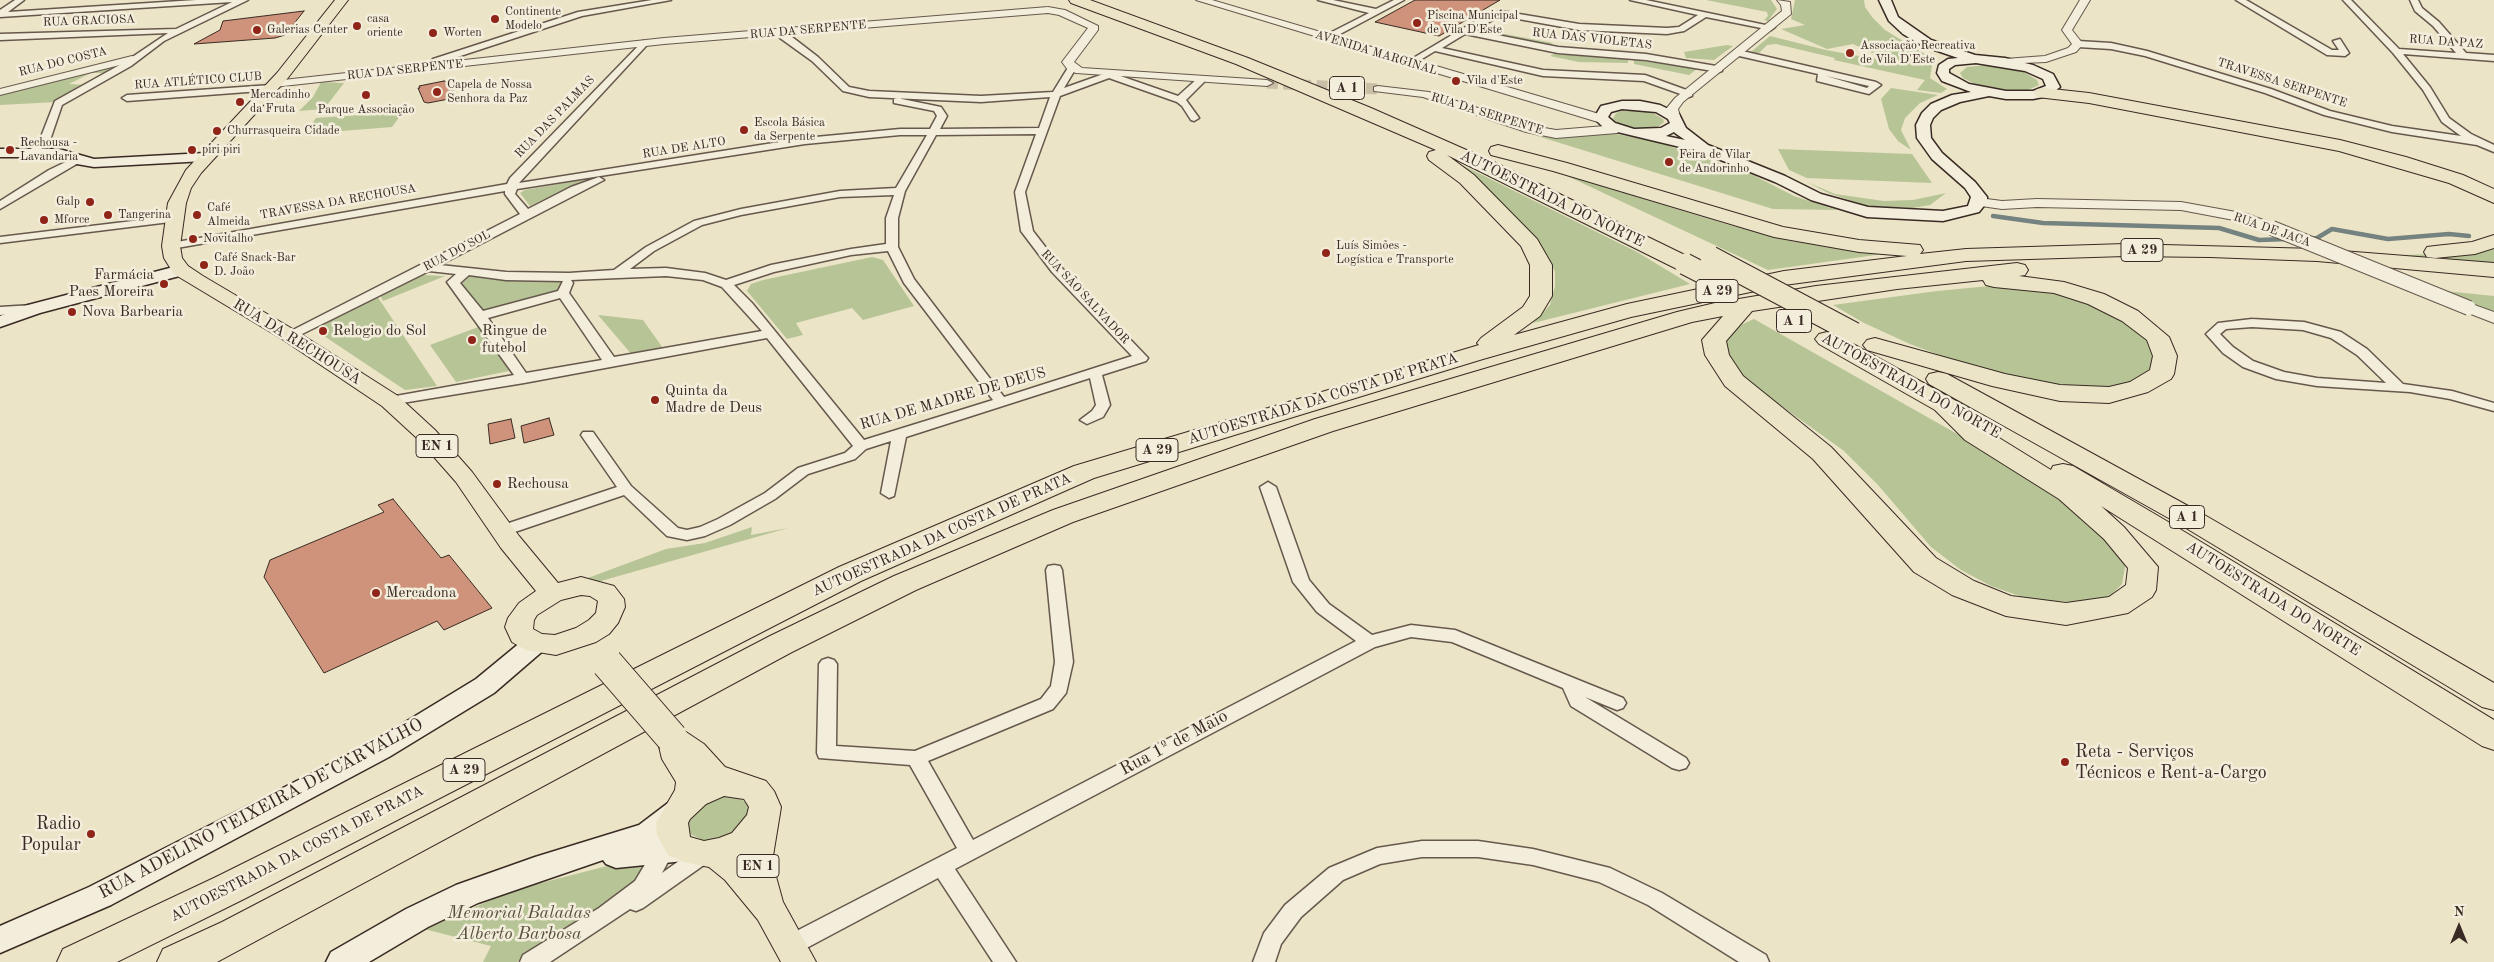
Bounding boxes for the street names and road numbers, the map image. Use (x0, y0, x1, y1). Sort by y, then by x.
street label: RUA GRACIOSA (43, 12, 135, 30)
street label: RUA DA SERPENTE (749, 18, 867, 42)
street label: RUA DAS VIOLETAS (1531, 26, 1653, 52)
street label: AVENIDA MARGINAL (1313, 28, 1439, 78)
street label: RUA DA PAZ (2408, 32, 2484, 52)
street label: RUA DO COSTA (17, 44, 109, 80)
street label: TRAVESSA SERPENTE (2215, 55, 2349, 111)
street label: RUA DA SERPENTE (346, 57, 464, 83)
street label: RUA ATLÉTICO CLUB (134, 69, 262, 93)
street label: RUA DAS PALMAS (512, 73, 598, 161)
road number: A 1 (1330, 76, 1364, 100)
street label: RUA DA SERPENTE (1429, 90, 1545, 138)
street label: RUA DE ALTO (641, 134, 727, 162)
street label: AUTOESTRADA DO NORTE (1457, 147, 1647, 251)
street label: TRAVESSA DA RECHOUSA (259, 181, 417, 223)
street label: RUA DE JACA (2231, 210, 2313, 250)
street label: RUA DO SOL (421, 227, 493, 275)
road number: A 29 (2121, 238, 2163, 262)
street label: RUA SÃO SALVADOR (1038, 247, 1132, 347)
road number: A 29 (1696, 280, 1738, 302)
street label: RUA DA RECHOUSA (230, 295, 364, 389)
road number: A 1 (1776, 310, 1812, 332)
street label: AUTOESTRADA DO NORTE (1818, 329, 2004, 443)
street label: AUTOESTRADA DA COSTA DE PRATA (1186, 349, 1460, 449)
street label: RUA DE MADRE DE DEUS (858, 364, 1048, 434)
road number: EN 1 (416, 434, 458, 458)
road number: A 29 (1136, 438, 1178, 462)
street label: AUTOESTRADA DA COSTA DE PRATA (810, 469, 1074, 601)
road number: A 1 (2170, 506, 2204, 528)
street label: AUTOESTRADA DO NORTE (2182, 538, 2364, 660)
street label: Rua 1º de Maio (1116, 705, 1232, 781)
street label: RUA ADELINO TEIXEIRA DE CARVALHO (95, 714, 427, 904)
road number: A 29 (443, 758, 485, 782)
street label: AUTOESTRADA DA COSTA DE PRATA (167, 782, 427, 926)
road number: EN 1 (737, 854, 779, 878)

